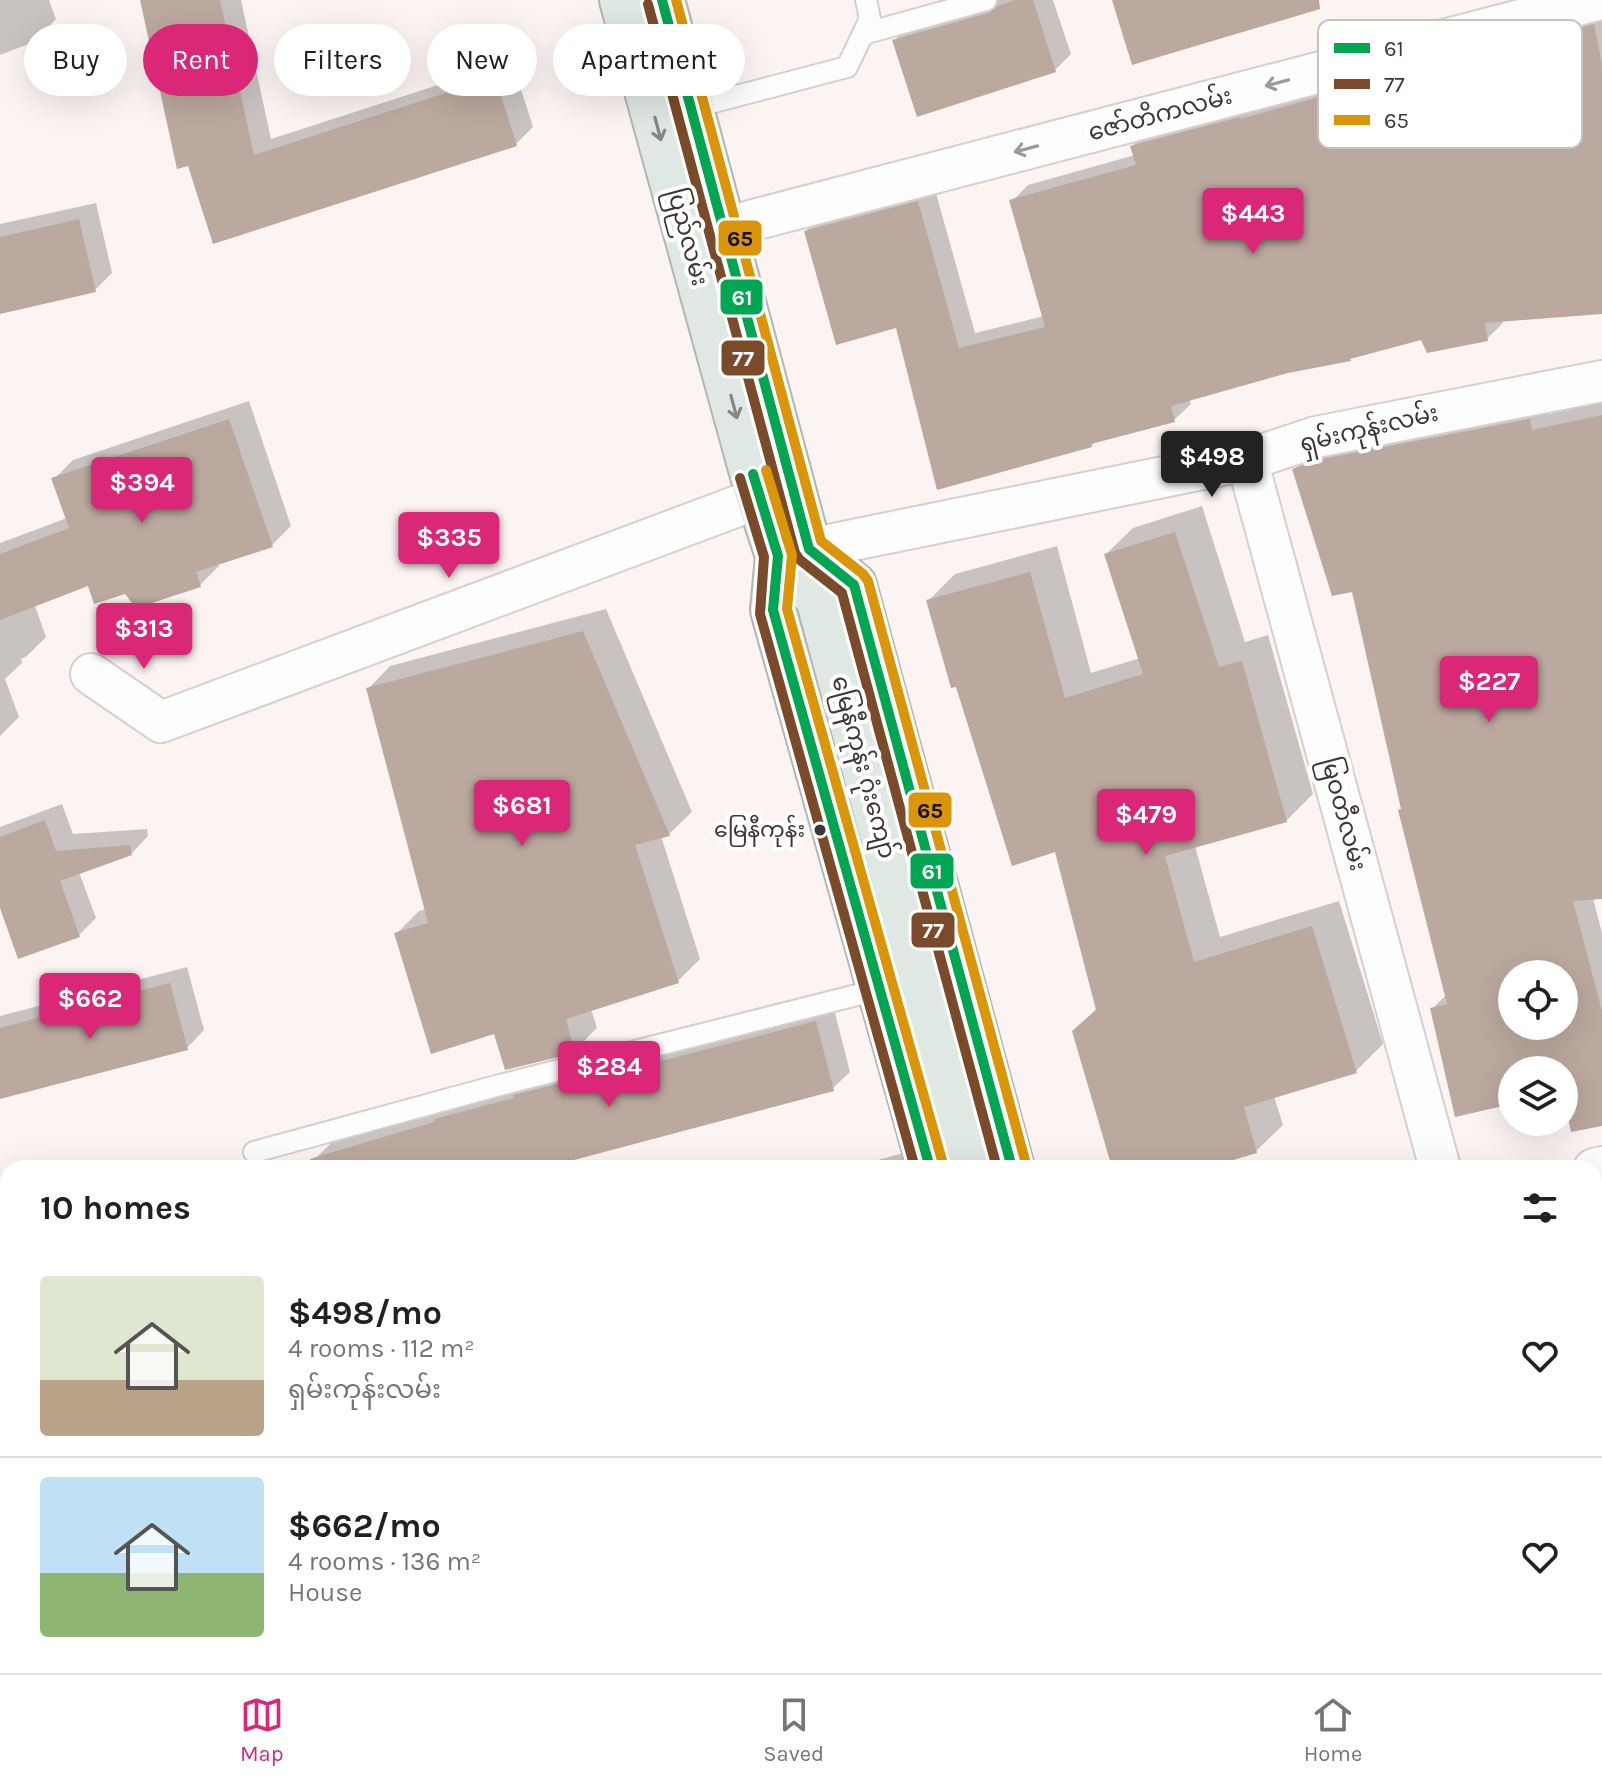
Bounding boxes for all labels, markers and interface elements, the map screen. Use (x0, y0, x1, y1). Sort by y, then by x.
legend (1318, 20, 1582, 148)
chip: Buy (24, 24, 127, 96)
chip: Rent (143, 24, 258, 96)
chip: Filters (274, 24, 411, 96)
chip: New (427, 24, 537, 96)
chip: Apartment (553, 24, 745, 96)
text: 61 (1384, 36, 1404, 62)
text: 77 (1384, 72, 1405, 98)
one-way arrow (1265, 77, 1291, 92)
street label: ဇော်တိကလမ်း (1085, 79, 1235, 147)
text: 65 (1384, 108, 1409, 134)
one-way arrow (651, 116, 666, 142)
one-way arrow (1013, 142, 1039, 157)
street label: ပြည်လမ်း (657, 185, 716, 290)
pin: $443 (1206, 188, 1300, 256)
text: $443 (1220, 198, 1286, 229)
line badge: 65 (717, 219, 763, 257)
text: 65 (727, 226, 753, 252)
line badge: 61 (719, 278, 764, 316)
text: 61 (731, 285, 753, 311)
line badge: 77 (720, 339, 766, 377)
text: 77 (732, 346, 754, 372)
one-way arrow (728, 393, 743, 419)
street label: ရှမ်းကုန်းလမ်း (1297, 397, 1442, 462)
pin: $498 (1165, 431, 1259, 499)
text: $498 (1179, 441, 1245, 472)
pin: $394 (95, 457, 189, 525)
text: $394 (109, 467, 175, 498)
pin: $335 (402, 512, 496, 580)
text: $335 (416, 522, 482, 553)
pin: $313 (97, 603, 191, 671)
text: $313 (114, 613, 174, 644)
pin: $227 (1442, 656, 1536, 724)
text: $227 (1458, 666, 1520, 697)
street label: မြေနီကုန်း ဂုံးကျော် (821, 672, 904, 863)
street label: မြဝတီလမ်း (1311, 754, 1375, 875)
pin: $681 (475, 780, 569, 848)
pin: $479 (1099, 789, 1193, 857)
text: $681 (492, 790, 552, 821)
line badge: 65 (907, 791, 953, 829)
text: 65 (917, 798, 943, 824)
text: $479 (1115, 799, 1177, 830)
place label: မြေနီကုန်း (714, 814, 805, 847)
marker: မြေနီကုန်း (812, 822, 828, 838)
line badge: 61 (909, 852, 955, 890)
text: 61 (921, 859, 943, 885)
line badge: 77 (910, 911, 956, 949)
text: 77 (922, 918, 944, 944)
map controls (1498, 960, 1578, 1136)
button: locate (1498, 960, 1578, 1040)
pin: $662 (43, 973, 137, 1041)
text: $662 (57, 983, 123, 1014)
pin: $284 (562, 1041, 656, 1109)
text: $284 (576, 1051, 642, 1082)
button: layers (1498, 1056, 1578, 1136)
icon: filters (1518, 1186, 1562, 1230)
text: 10 homes (40, 1188, 191, 1228)
text: $498/mo (288, 1293, 442, 1333)
icon: home (104, 1308, 200, 1404)
text: 4 rooms · 112 m² (288, 1333, 475, 1364)
icon: heart (1518, 1334, 1562, 1378)
text: ရှမ်းကုန်းလမ်း (288, 1374, 441, 1405)
text: $662/mo (288, 1506, 441, 1546)
icon: home (104, 1509, 200, 1605)
icon: heart (1518, 1535, 1562, 1579)
text: 4 rooms · 136 m² (288, 1546, 481, 1577)
text: House (288, 1577, 362, 1608)
tab: Map (240, 1693, 284, 1767)
tab: Saved (763, 1693, 824, 1767)
tab: Home (1304, 1693, 1362, 1767)

